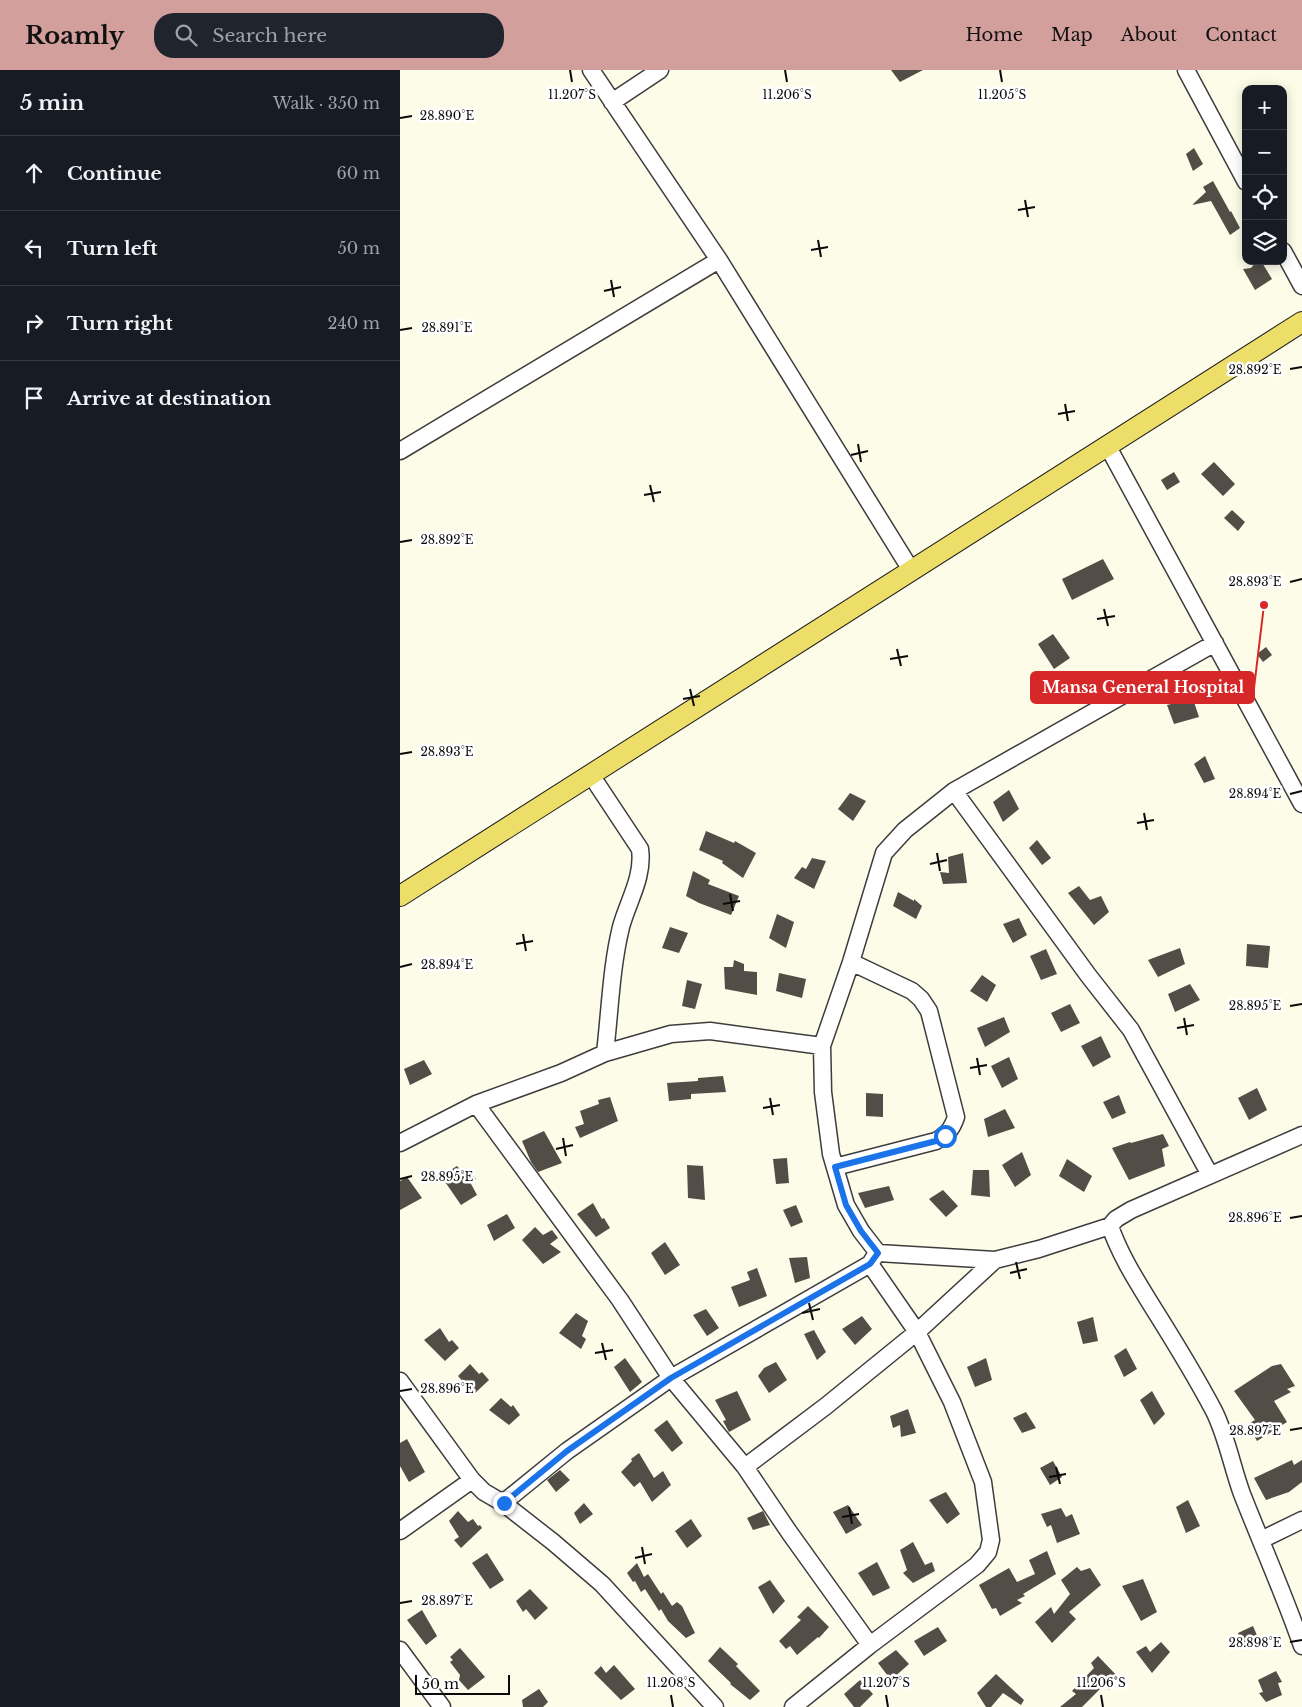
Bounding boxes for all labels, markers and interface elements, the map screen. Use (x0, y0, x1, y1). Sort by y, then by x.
search box (154, 13, 504, 58)
text: Roamly (25, 21, 124, 50)
icon: search (172, 21, 200, 49)
text: Search here (212, 24, 327, 47)
text: Home (965, 24, 1023, 46)
text: Map (1051, 24, 1093, 46)
text: About (1121, 24, 1177, 46)
text: Contact (1205, 24, 1277, 46)
map controls (1242, 85, 1287, 265)
button: + (1242, 85, 1287, 130)
text: 11.207°S (548, 87, 596, 102)
text: 11.206°S (762, 87, 812, 102)
text: 11.205°S (978, 87, 1027, 102)
text: 5 min (20, 90, 84, 116)
text: Walk · 350 m (273, 93, 380, 113)
text: 28.890°E (420, 108, 474, 123)
button: − (1242, 130, 1287, 175)
icon: ahead (20, 159, 48, 187)
text: Continue (67, 162, 162, 185)
text: 60 m (337, 163, 380, 183)
button: locate (1242, 175, 1287, 220)
button: layers (1242, 220, 1287, 265)
icon: left (20, 234, 48, 262)
text: Turn left (67, 237, 158, 260)
text: 50 m (338, 238, 380, 258)
icon: right (20, 309, 48, 337)
text: Turn right (67, 312, 173, 335)
text: 240 m (328, 313, 380, 333)
text: 28.891°E (421, 320, 473, 335)
text: 28.892°E (1228, 362, 1282, 377)
icon: arrive (20, 384, 48, 412)
text: Arrive at destination (67, 387, 271, 410)
text: 28.892°E (420, 532, 474, 547)
text: 28.893°E (1228, 574, 1282, 589)
callout: Mansa General Hospital (1031, 672, 1254, 703)
text: Mansa General Hospital (1042, 677, 1244, 697)
text: 28.893°E (420, 744, 474, 759)
text: 28.894°E (1229, 786, 1282, 801)
text: 28.894°E (421, 957, 474, 972)
text: 28.895°E (1229, 998, 1282, 1013)
route start (934, 1125, 957, 1148)
text: 28.895°E (421, 1169, 474, 1184)
text: 28.896°E (1228, 1210, 1282, 1225)
text: 28.896°E (420, 1381, 474, 1396)
text: 28.897°E (1229, 1423, 1281, 1438)
route end (493, 1492, 516, 1515)
text: 28.897°E (421, 1593, 473, 1608)
text: 28.898°E (1229, 1635, 1282, 1650)
scale bar (415, 1672, 510, 1695)
text: 50 m (422, 1675, 459, 1693)
text: 11.208°S (646, 1675, 696, 1690)
text: 11.207°S (862, 1675, 910, 1690)
text: 11.206°S (1076, 1675, 1126, 1690)

